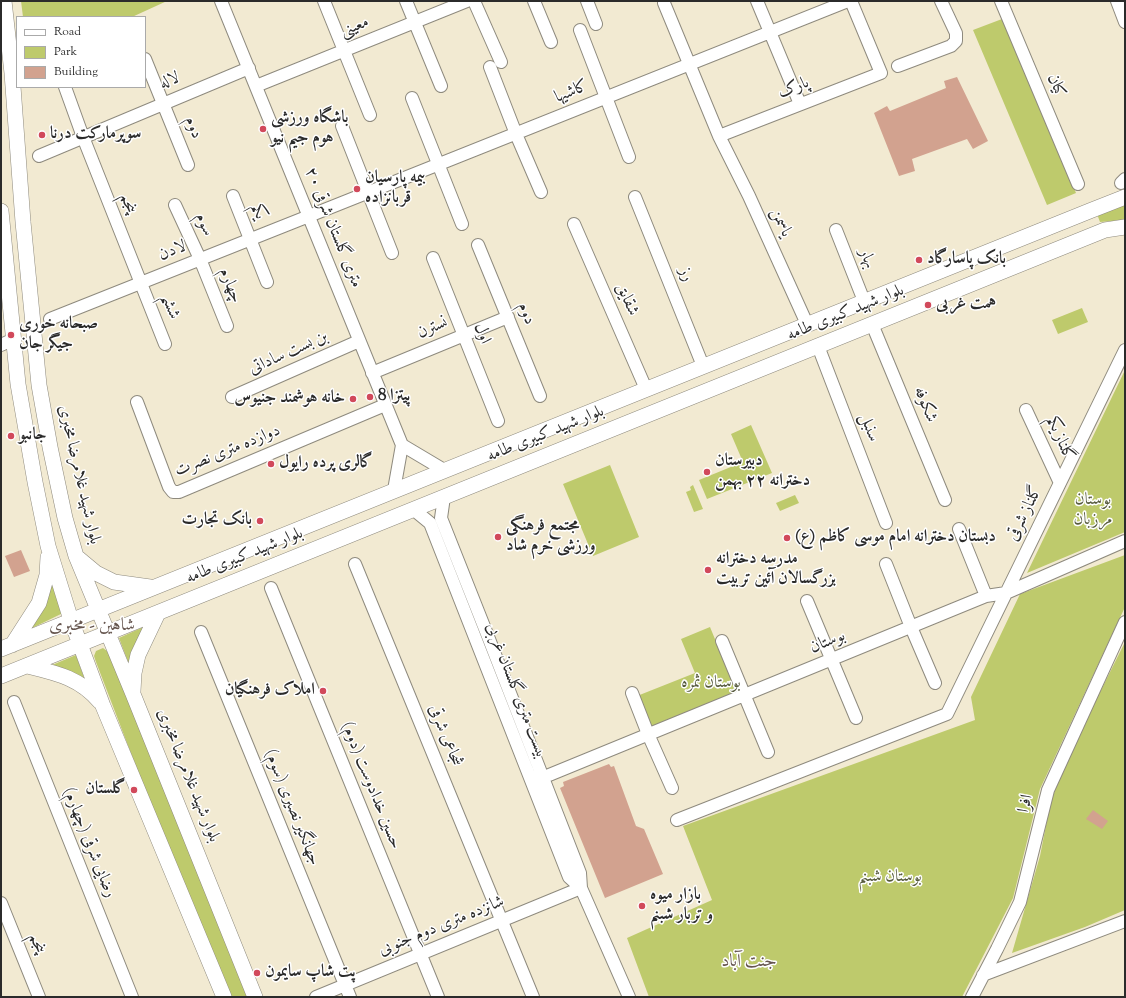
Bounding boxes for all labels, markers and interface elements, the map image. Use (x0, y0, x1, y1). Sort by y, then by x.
street label: معینی (338, 13, 372, 43)
legend (16, 16, 146, 88)
text: Road (54, 23, 81, 41)
text: Park (54, 43, 77, 61)
text: Building (54, 63, 98, 81)
street label: لاله (157, 69, 183, 95)
street label: کیان (1041, 71, 1069, 101)
street label: پارک (775, 74, 813, 104)
street label: کاشیها (552, 77, 592, 109)
place label: باشگاه ورزشی هوم جیم نیو (271, 109, 348, 149)
street label: دوم (178, 114, 206, 142)
marker: باشگاه ورزشی هوم جیم نیو (258, 124, 268, 134)
place label: سوپرمارکت درنا (50, 125, 141, 145)
marker: سوپرمارکت درنا (37, 130, 47, 140)
street label: ۲۰ متری گلستان شرقی (299, 165, 365, 291)
place label: بیمه پارسیان قربانزاده (365, 169, 425, 209)
marker: بیمه پارسیان قربانزاده (352, 184, 362, 194)
street label: پنجم (114, 191, 140, 217)
street label: یکم (245, 201, 269, 223)
street label: یاسمن (765, 205, 795, 241)
street label: سوم (189, 210, 217, 240)
street label: لادن (156, 237, 190, 267)
street label: بهار (853, 246, 879, 272)
place label: بانک پاسارگاد (927, 250, 1006, 270)
marker: بانک پاسارگاد (914, 255, 924, 265)
street label: چهارم (213, 265, 245, 307)
street label: رز (673, 265, 697, 285)
street label: شقایق (610, 281, 642, 319)
street label: بلوار شهید کبیری طامه (785, 281, 907, 347)
street label: ششم (155, 291, 183, 323)
place label: همت غربی (936, 295, 996, 315)
street label: دوم (511, 300, 539, 328)
marker: همت غربی (923, 300, 933, 310)
street label: نسترن (415, 314, 451, 344)
place label: صبحانه خوری جیگر جان (19, 315, 98, 355)
street label: اول (468, 321, 494, 347)
street label: بن بست ساداتی (246, 328, 332, 380)
marker: صبحانه خوری جیگر جان (6, 330, 16, 340)
street label: شکوفه (908, 384, 940, 426)
place label: پیتزا 8 (378, 387, 411, 407)
place label: خانه هوشمند جنیوس (234, 389, 345, 409)
marker: پیتزا 8 (365, 392, 375, 402)
marker: خانه هوشمند جنیوس (348, 394, 358, 404)
street label: بلوار شهید کبیری طامه (485, 402, 607, 468)
street label: بلوار شهید غلامرضا مخبری (52, 403, 104, 547)
street label: سنبل (853, 411, 883, 445)
street label: گلناز یکم (1040, 414, 1078, 464)
street label: دوازده متری نصرت (172, 422, 284, 482)
place label: جانبو (19, 426, 47, 446)
marker: جانبو (6, 431, 16, 441)
place label: دبیرستان دخترانه ۲۲ بهمن (715, 452, 810, 492)
place label: گالری پرده رایول (279, 454, 373, 474)
marker: گالری پرده رایول (266, 459, 276, 469)
marker: دبیرستان دخترانه ۲۲ بهمن (702, 467, 712, 477)
street label: گلناز شرقی (1004, 483, 1048, 545)
park label: بوستان مرزبان (1074, 491, 1112, 531)
place label: بانک تجارت (181, 511, 252, 531)
marker: بانک تجارت (255, 516, 265, 526)
place label: مجتمع فرهنگی ورزشی خرم شاد (506, 517, 596, 557)
street label: بلوار شهید کبیری طامه (184, 524, 306, 590)
place label: دبستان دخترانه امام موسی کاظم (ع) (795, 528, 996, 548)
marker: مجتمع فرهنگی ورزشی خرم شاد (493, 532, 503, 542)
marker: دبستان دخترانه امام موسی کاظم (ع) (782, 533, 792, 543)
place label: مدرسه دخترانه بزرگسالان آئین تربیت (716, 550, 836, 590)
marker: مدرسه دخترانه بزرگسالان آئین تربیت (703, 565, 713, 575)
district label: شاهین - مخبری (49, 616, 135, 638)
street label: بیست متری گلستان غربی (480, 620, 550, 762)
street label: بوستان (807, 627, 849, 659)
park label: بوستان ثمره (681, 674, 741, 694)
place label: املاک فرهنگیان (225, 681, 315, 701)
marker: املاک فرهنگیان (318, 686, 328, 696)
street label: شجاعی شرقی (422, 702, 466, 770)
street label: بلوار شهید غلامرضا مخبری (151, 706, 223, 846)
street label: حسین خدادوست (دوم) (335, 719, 405, 853)
street label: جهانگیر نصیری (سوم) (258, 747, 324, 869)
place label: گلستان (85, 780, 126, 800)
street label: رضایی شرقی (چهارم) (57, 785, 119, 901)
marker: گلستان (129, 785, 139, 795)
street label: افرا (1015, 793, 1039, 815)
park label: بوستان شبنم (858, 868, 922, 888)
place label: بازار میوه و تربار شبنم (650, 886, 713, 926)
street label: شانزده متری دوم جنوبی (376, 893, 508, 961)
marker: بازار میوه و تربار شبنم (637, 901, 647, 911)
street label: پنجم (23, 931, 49, 957)
district label: جنت آباد (721, 952, 777, 974)
place label: پت شاپ سایمون (265, 963, 356, 983)
marker: پت شاپ سایمون (252, 968, 262, 978)

